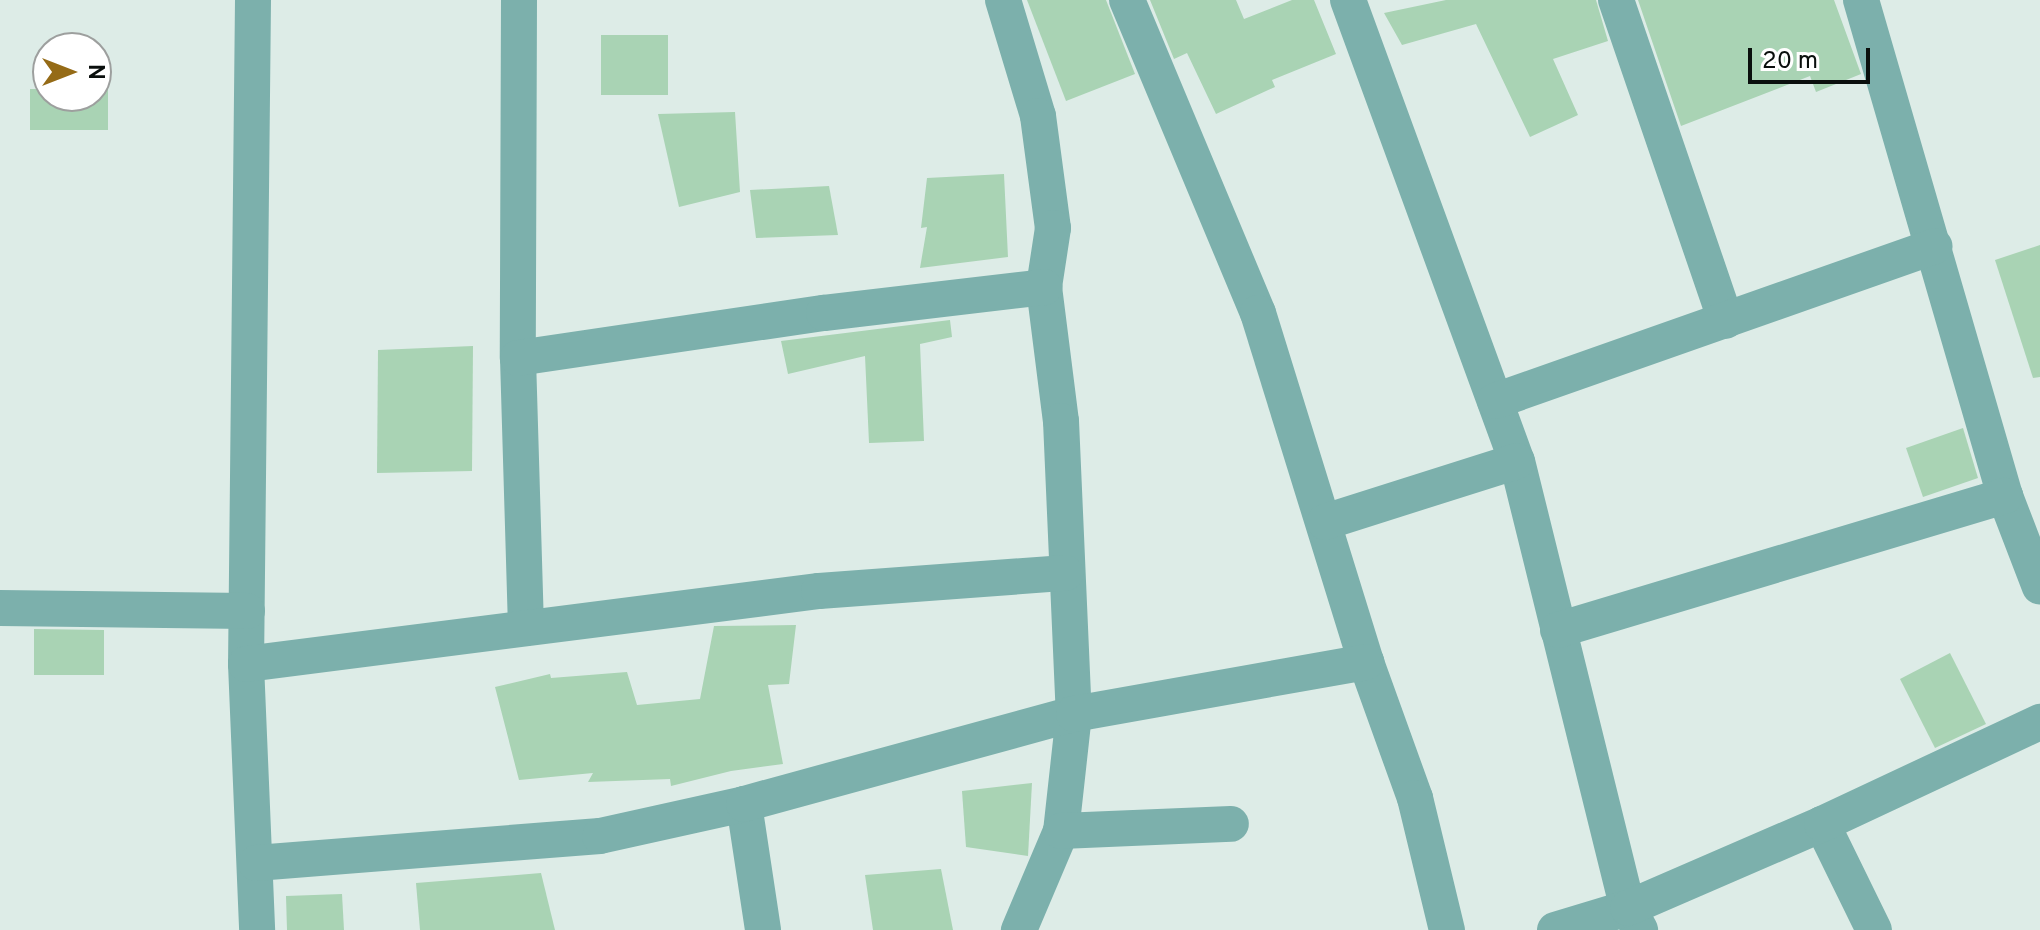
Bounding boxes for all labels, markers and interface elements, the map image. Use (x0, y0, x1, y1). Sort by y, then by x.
north arrow (32, 32, 112, 112)
scale bar (1752, 32, 1874, 82)
text: 20 m (1762, 47, 1818, 77)
text: N (81, 64, 108, 80)

